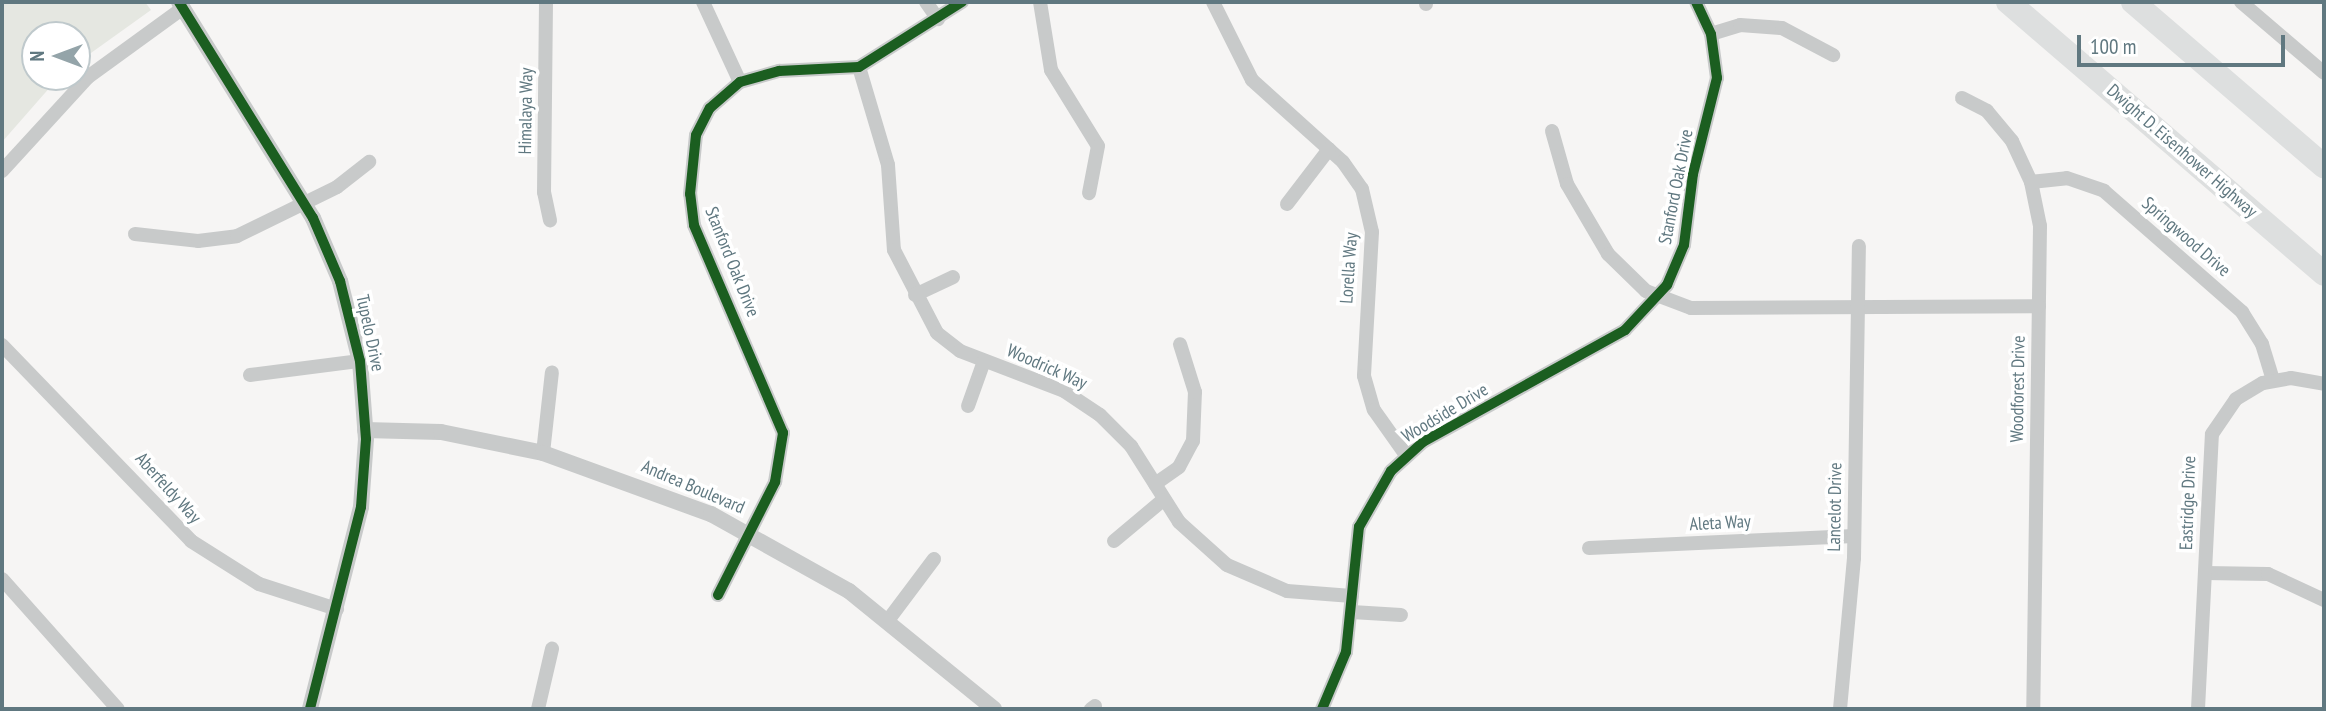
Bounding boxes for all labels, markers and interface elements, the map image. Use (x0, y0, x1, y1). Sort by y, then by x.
north arrow (21, 21, 91, 91)
scale bar (2081, 21, 2289, 65)
text: 100 m (2090, 33, 2136, 60)
text: N (25, 51, 49, 61)
street label: Himalaya Way (514, 67, 538, 155)
street label: Dwight D. Eisenhower Highway (2102, 79, 2262, 223)
street label: Stanford Oak Drive (1654, 127, 1698, 247)
street label: Springwood Drive (2137, 193, 2235, 281)
street label: Stanford Oak Drive (700, 204, 764, 320)
street label: Lorella Way (1336, 231, 1362, 305)
street label: Tupelo Drive (351, 293, 389, 373)
street label: Woodforest Drive (2006, 335, 2030, 443)
street label: Woodrick Way (1003, 340, 1091, 394)
street label: Woodside Drive (1398, 379, 1492, 447)
street label: Aberfeldy Way (130, 448, 206, 528)
street label: Eastridge Drive (2176, 455, 2200, 551)
street label: Andrea Boulevard (638, 456, 748, 518)
street label: Lancelot Drive (1823, 462, 1847, 552)
street label: Aleta Way (1689, 511, 1751, 535)

